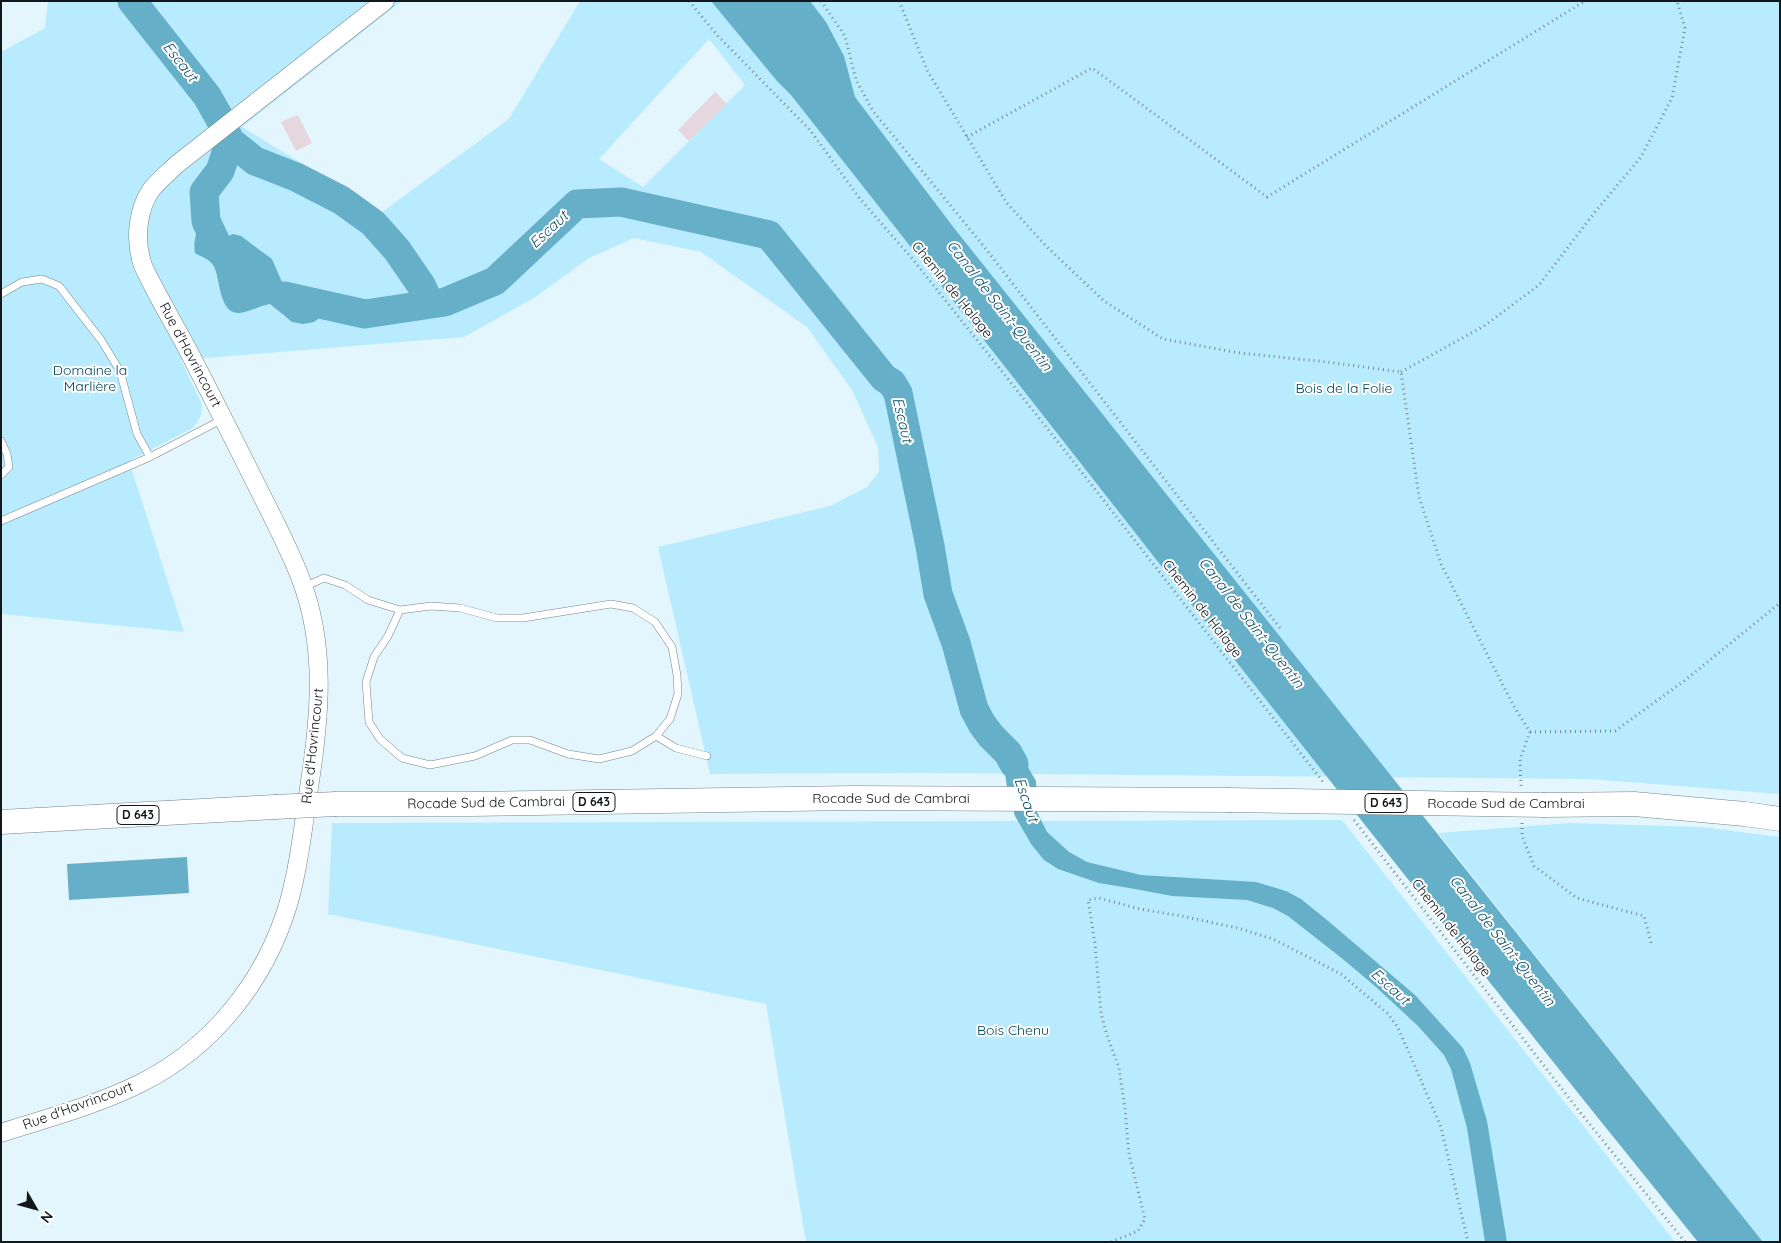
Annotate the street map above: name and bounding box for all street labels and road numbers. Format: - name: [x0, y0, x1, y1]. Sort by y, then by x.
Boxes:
- street label: Chemin de Halage: [908, 238, 996, 342]
- street label: Rue d'Havrincourt: [155, 300, 225, 410]
- street label: Chemin de Halage: [1159, 557, 1245, 661]
- street label: Rue d'Havrincourt: [299, 687, 327, 805]
- street label: Rocade Sud de Cambrai: [812, 791, 970, 807]
- road number: D 643: [573, 792, 615, 812]
- street label: Rocade Sud de Cambrai: [407, 793, 565, 813]
- road number: D 643: [1365, 794, 1407, 812]
- street label: Rocade Sud de Cambrai: [1427, 796, 1585, 812]
- road number: D 643: [117, 806, 159, 824]
- street label: Chemin de Halage: [1408, 876, 1494, 980]
- street label: Rue d'Havrincourt: [21, 1078, 135, 1134]

